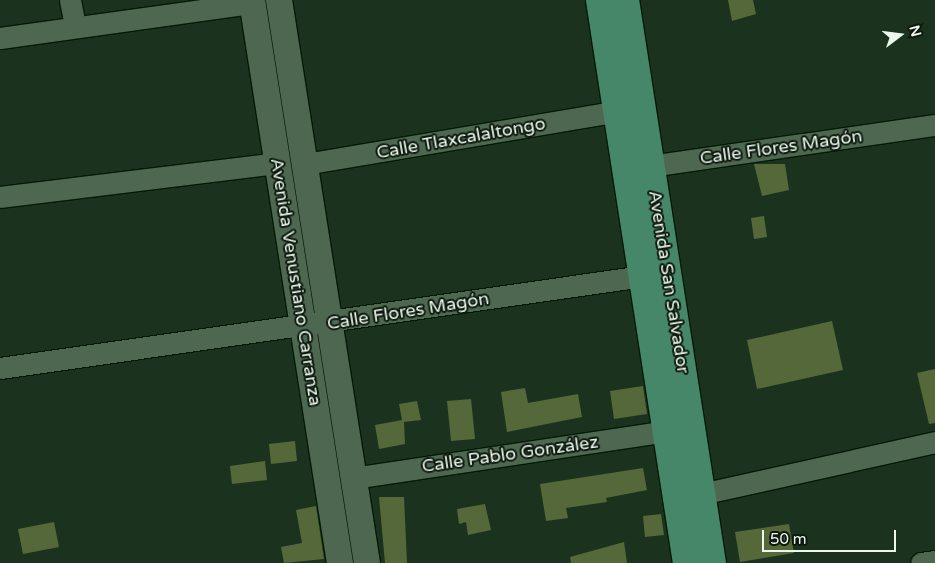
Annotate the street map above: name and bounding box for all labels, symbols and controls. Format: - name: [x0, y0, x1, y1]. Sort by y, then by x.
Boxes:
- north arrow: [875, 10, 925, 60]
- text: N: [905, 23, 925, 39]
- street label: Calle Tlaxcalaltongo: [375, 113, 547, 163]
- street label: Calle Flores Magón: [698, 125, 864, 169]
- street label: Avenida Venustiano Carranza: [266, 156, 326, 408]
- street label: Avenida San Salvador: [644, 189, 694, 375]
- street label: Calle Flores Magón: [326, 288, 490, 334]
- street label: Calle Pablo González: [420, 431, 600, 477]
- scale bar: [765, 520, 899, 552]
- text: 50 m: [770, 530, 807, 548]

